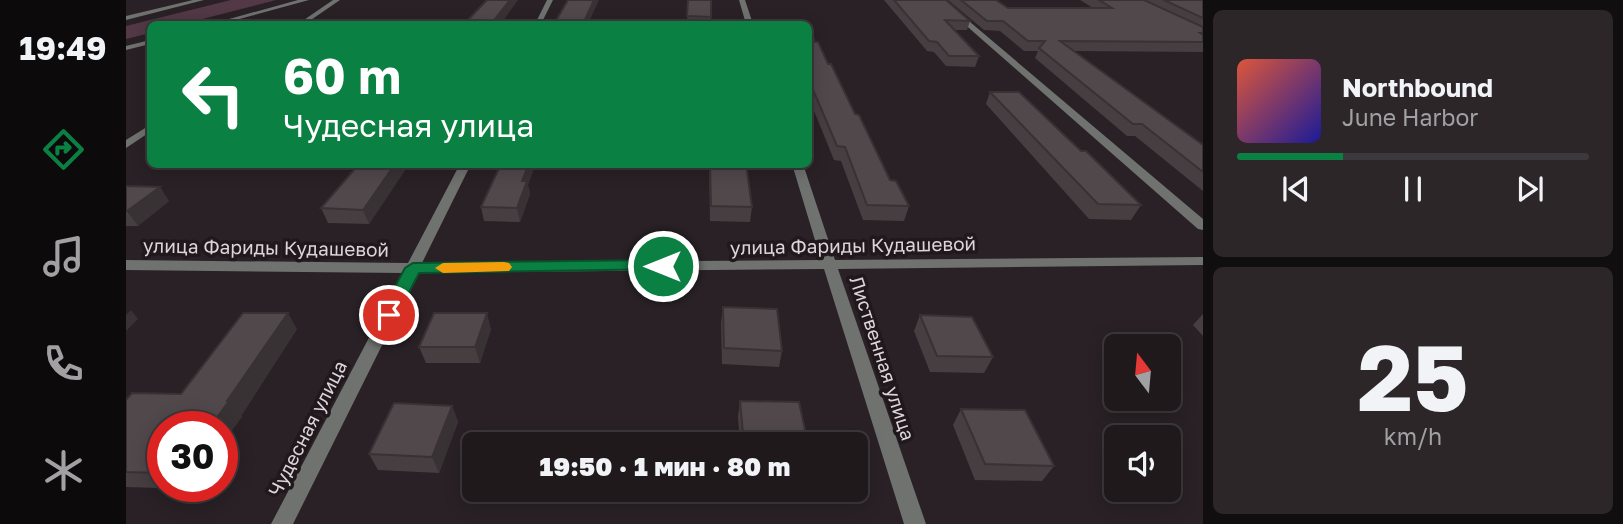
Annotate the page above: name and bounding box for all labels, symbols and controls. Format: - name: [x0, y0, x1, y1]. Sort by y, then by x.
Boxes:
- text: 19:49: [19, 29, 107, 67]
- text: 60 m: [283, 46, 401, 105]
- icon: left: [168, 49, 259, 140]
- text: Northbound: [1342, 72, 1493, 103]
- text: June Harbor: [1342, 103, 1478, 131]
- text: Чудесная улица: [283, 106, 534, 144]
- icon: directions: [39, 125, 88, 174]
- icon: previous: [1277, 170, 1315, 208]
- icon: pause: [1394, 170, 1432, 208]
- icon: next: [1511, 170, 1549, 208]
- position arrow: [626, 229, 700, 303]
- street label: улица Фариды Кудашевой: [730, 231, 976, 259]
- icon: music: [39, 232, 88, 281]
- street label: улица Фариды Кудашевой: [143, 233, 389, 261]
- street label: Лиственная улица: [846, 273, 920, 443]
- pin: [359, 285, 419, 345]
- icon: arrive: [370, 296, 408, 334]
- text: 25: [1357, 322, 1469, 431]
- north arrow: [1104, 334, 1181, 411]
- map controls: [1104, 334, 1181, 502]
- icon: phone: [39, 339, 88, 388]
- street label: Чудесная улица: [263, 356, 351, 500]
- speed limit sign: 30: [147, 411, 238, 502]
- text: km/h: [1384, 422, 1442, 450]
- button: sound: [1104, 425, 1181, 502]
- icon: climate: [39, 446, 88, 495]
- text: 19:50 · 1 мин · 80 m: [540, 451, 790, 482]

